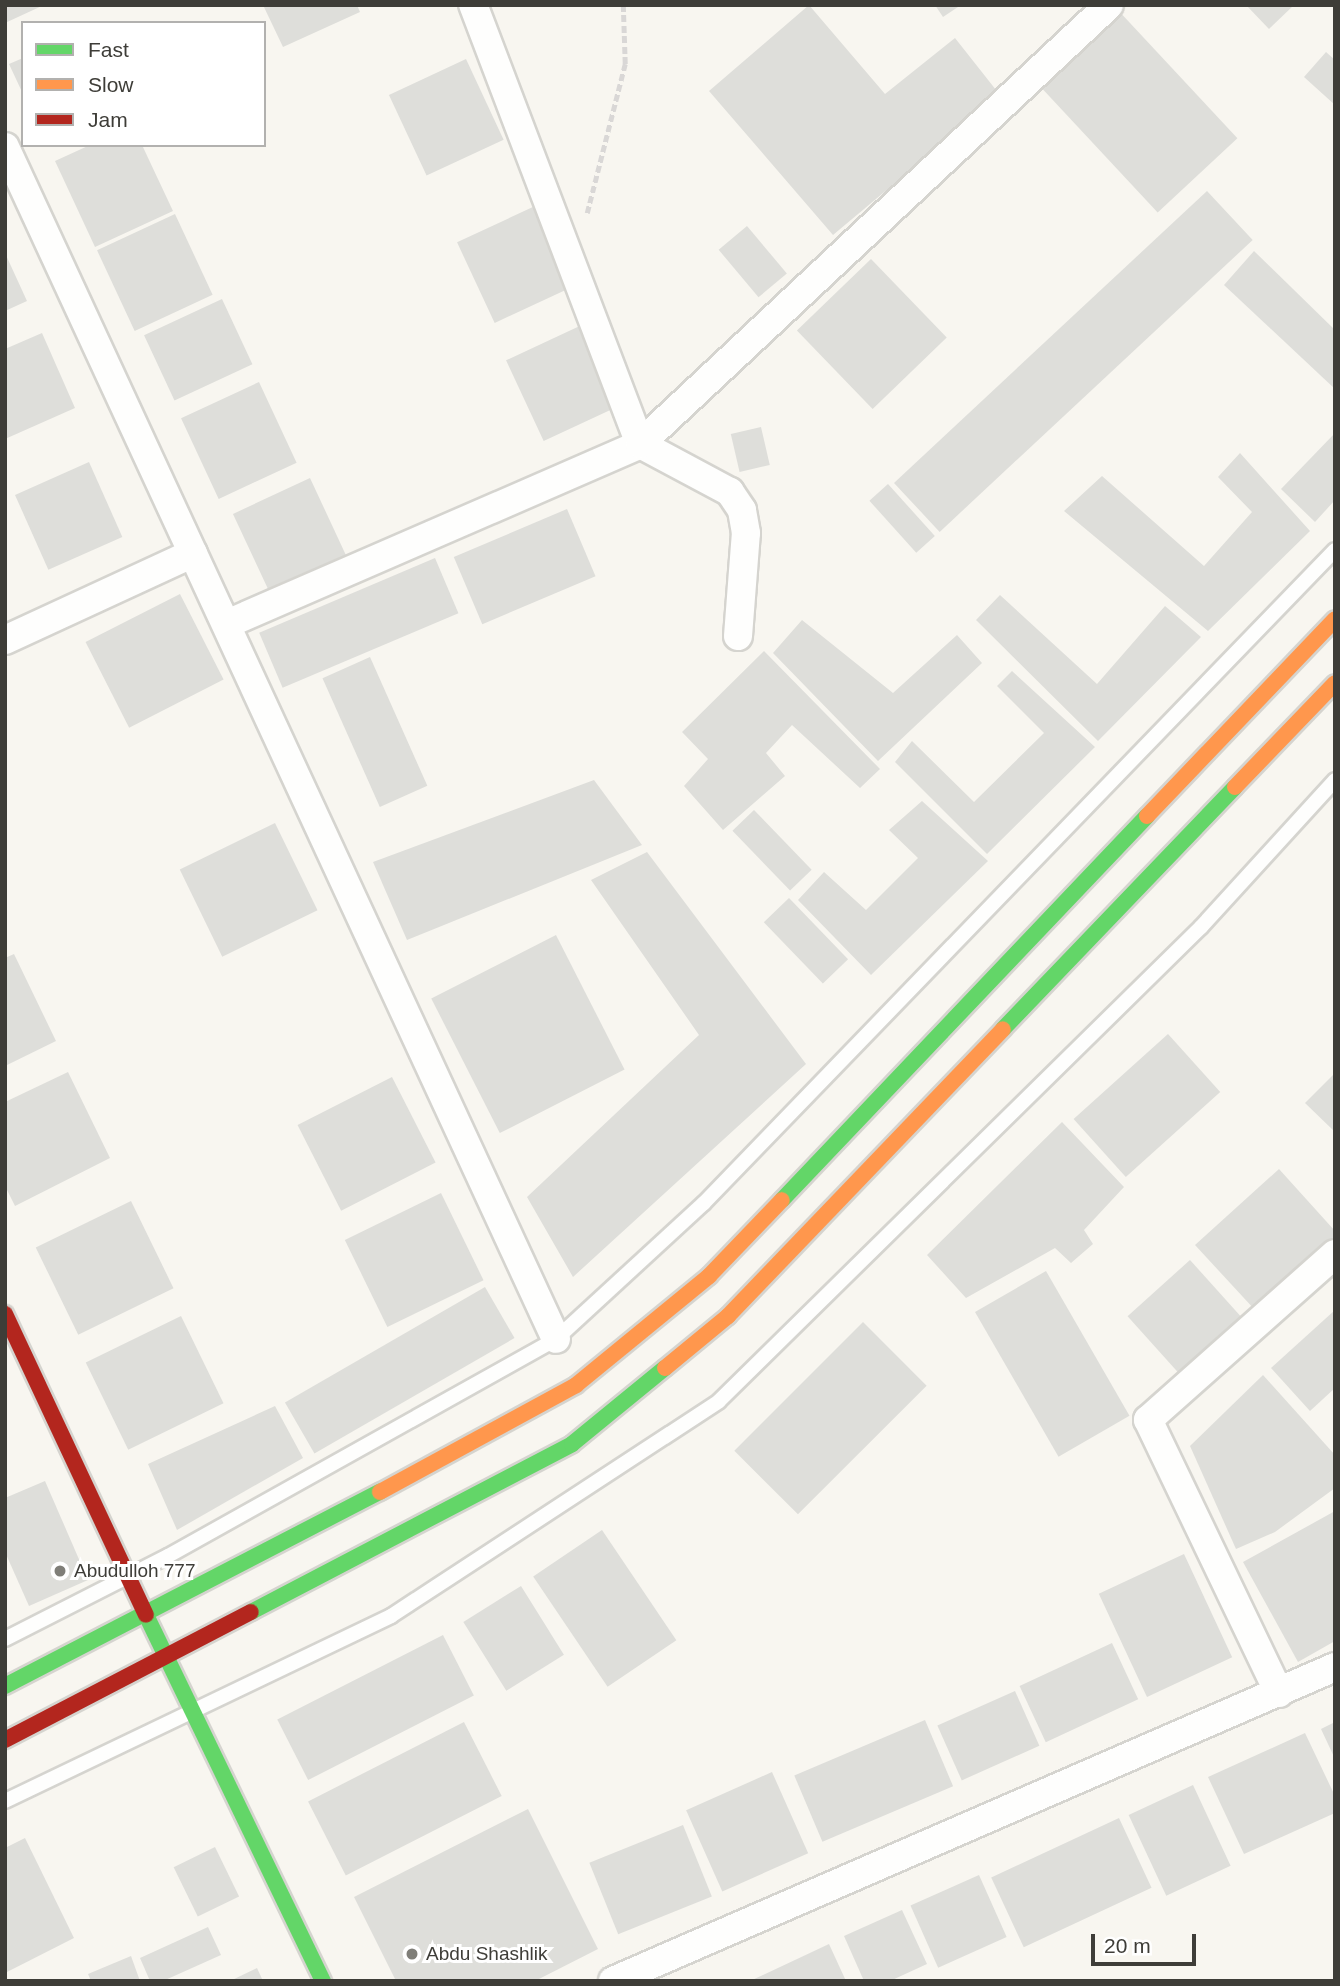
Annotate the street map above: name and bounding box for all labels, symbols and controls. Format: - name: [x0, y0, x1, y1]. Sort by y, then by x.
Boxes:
- legend: [21, 21, 266, 147]
- text: Fast: [88, 38, 129, 61]
- text: Slow: [88, 73, 134, 96]
- text: Jam: [88, 108, 128, 131]
- place label: Abudulloh 777: [74, 1560, 195, 1582]
- marker: Abudulloh 777: [52, 1563, 68, 1579]
- scale bar: [1095, 1920, 1200, 1964]
- text: 20 m: [1104, 1934, 1151, 1957]
- place label: Abdu Shashlik: [426, 1943, 547, 1965]
- marker: Abdu Shashlik: [404, 1946, 420, 1962]

